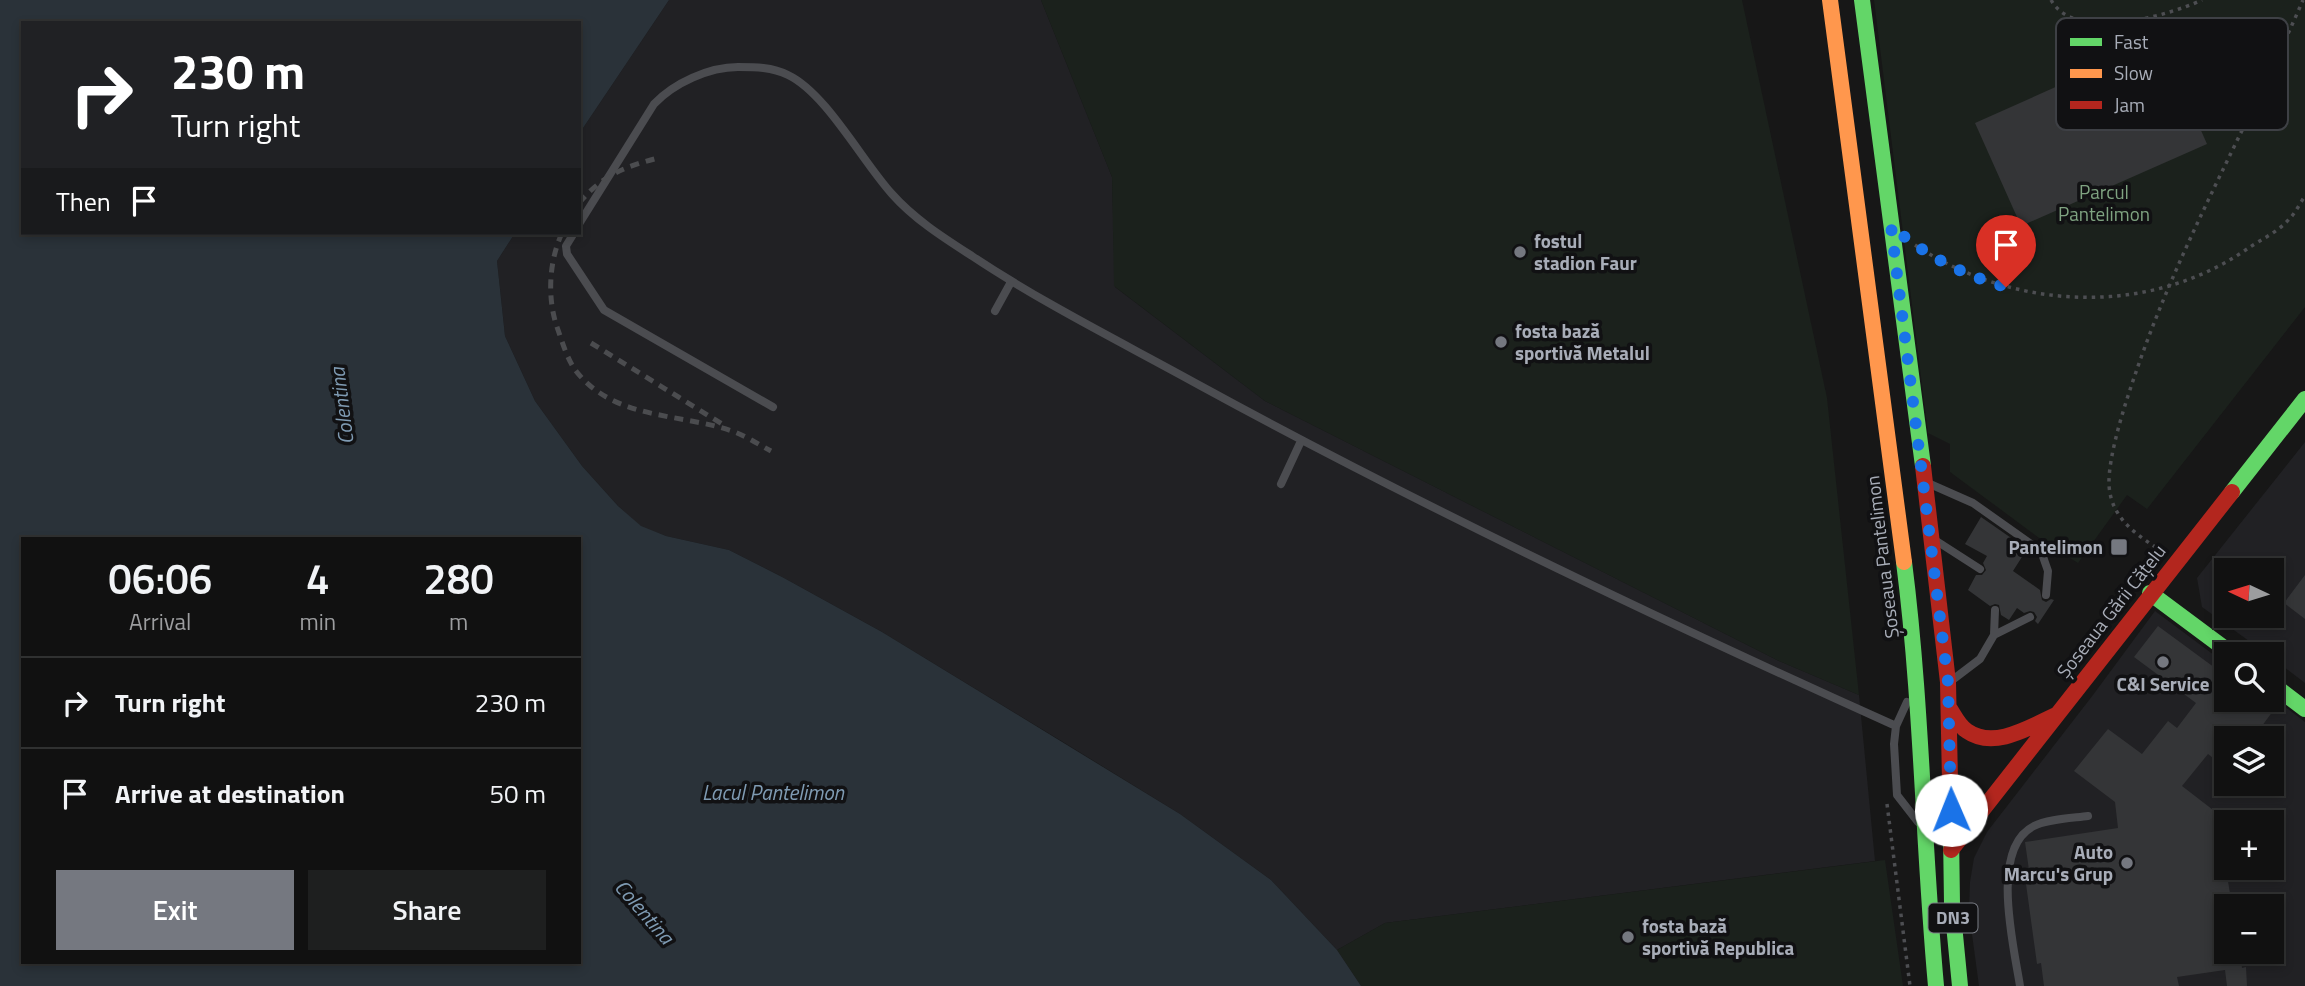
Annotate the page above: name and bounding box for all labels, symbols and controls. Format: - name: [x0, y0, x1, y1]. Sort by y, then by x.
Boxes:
- legend: [2056, 18, 2288, 130]
- text: Fast: [2114, 27, 2149, 56]
- text: 230 m: [171, 33, 305, 108]
- icon: right: [56, 49, 147, 140]
- text: Slow: [2114, 58, 2153, 87]
- text: Jam: [2114, 90, 2145, 119]
- text: Turn right: [171, 101, 300, 149]
- park label: Parcul Pantelimon: [2058, 177, 2150, 228]
- text: Then: [56, 182, 111, 221]
- icon: arrive: [125, 182, 163, 220]
- pin: [1976, 215, 2036, 287]
- place label: fostul stadion Faur: [1534, 226, 1637, 277]
- icon: arrive: [1987, 226, 2025, 264]
- marker: fostul stadion Faur: [1512, 244, 1528, 260]
- place label: fosta bază sportivă Metalul: [1515, 316, 1650, 367]
- marker: fosta bază sportivă Metalul: [1493, 334, 1509, 350]
- water label: Colentina: [320, 364, 362, 446]
- street label: Șoseaua Pantelimon: [1857, 474, 1906, 640]
- place label: Pantelimon: [2008, 532, 2103, 561]
- marker: Pantelimon: [2109, 537, 2129, 557]
- street label: Șoseaua Gării Cățelu: [2049, 538, 2172, 684]
- text: 06:06: [108, 546, 212, 610]
- text: 4: [306, 546, 330, 610]
- text: 280: [423, 546, 494, 610]
- north arrow: [2214, 558, 2284, 628]
- map controls: [2214, 558, 2284, 964]
- text: Arrival: [129, 604, 191, 639]
- text: min: [299, 604, 336, 639]
- text: m: [449, 604, 468, 639]
- button: search: [2214, 642, 2284, 712]
- marker: C&I Service: [2155, 654, 2171, 670]
- place label: C&I Service: [2117, 669, 2210, 698]
- text: Turn right: [115, 683, 226, 722]
- text: 230 m: [475, 683, 546, 722]
- icon: right: [56, 684, 94, 722]
- button: layers: [2214, 726, 2284, 796]
- position arrow: [1914, 773, 1988, 847]
- text: Arrive at destination: [115, 774, 345, 813]
- text: 50 m: [489, 774, 546, 813]
- icon: arrive: [56, 775, 94, 813]
- water label: Lacul Pantelimon: [702, 776, 845, 808]
- button: +: [2214, 810, 2284, 880]
- place label: Auto Marcu's Grup: [2004, 837, 2113, 888]
- marker: Auto Marcu's Grup: [2119, 855, 2135, 871]
- button: Exit: [56, 870, 294, 950]
- button: Share: [308, 870, 546, 950]
- water label: Colentina: [607, 872, 683, 952]
- button: −: [2214, 894, 2284, 964]
- road number: DN3: [1928, 903, 1978, 932]
- place label: fosta bază sportivă Republica: [1642, 911, 1795, 962]
- marker: fosta bază sportivă Republica: [1620, 929, 1636, 945]

